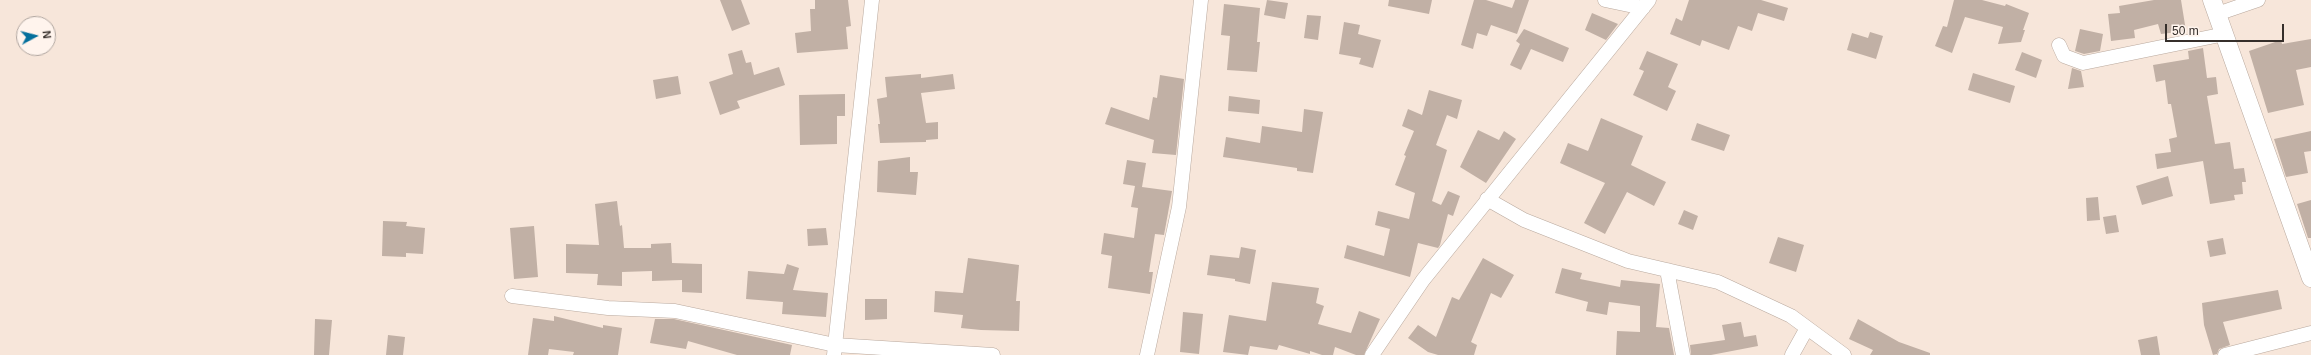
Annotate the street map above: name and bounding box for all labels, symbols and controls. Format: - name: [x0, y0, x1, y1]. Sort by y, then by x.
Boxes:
- north arrow: [16, 16, 56, 56]
- scale bar: [2167, 16, 2286, 42]
- text: 50 m: [2172, 24, 2199, 38]
- text: N: [40, 30, 53, 39]

